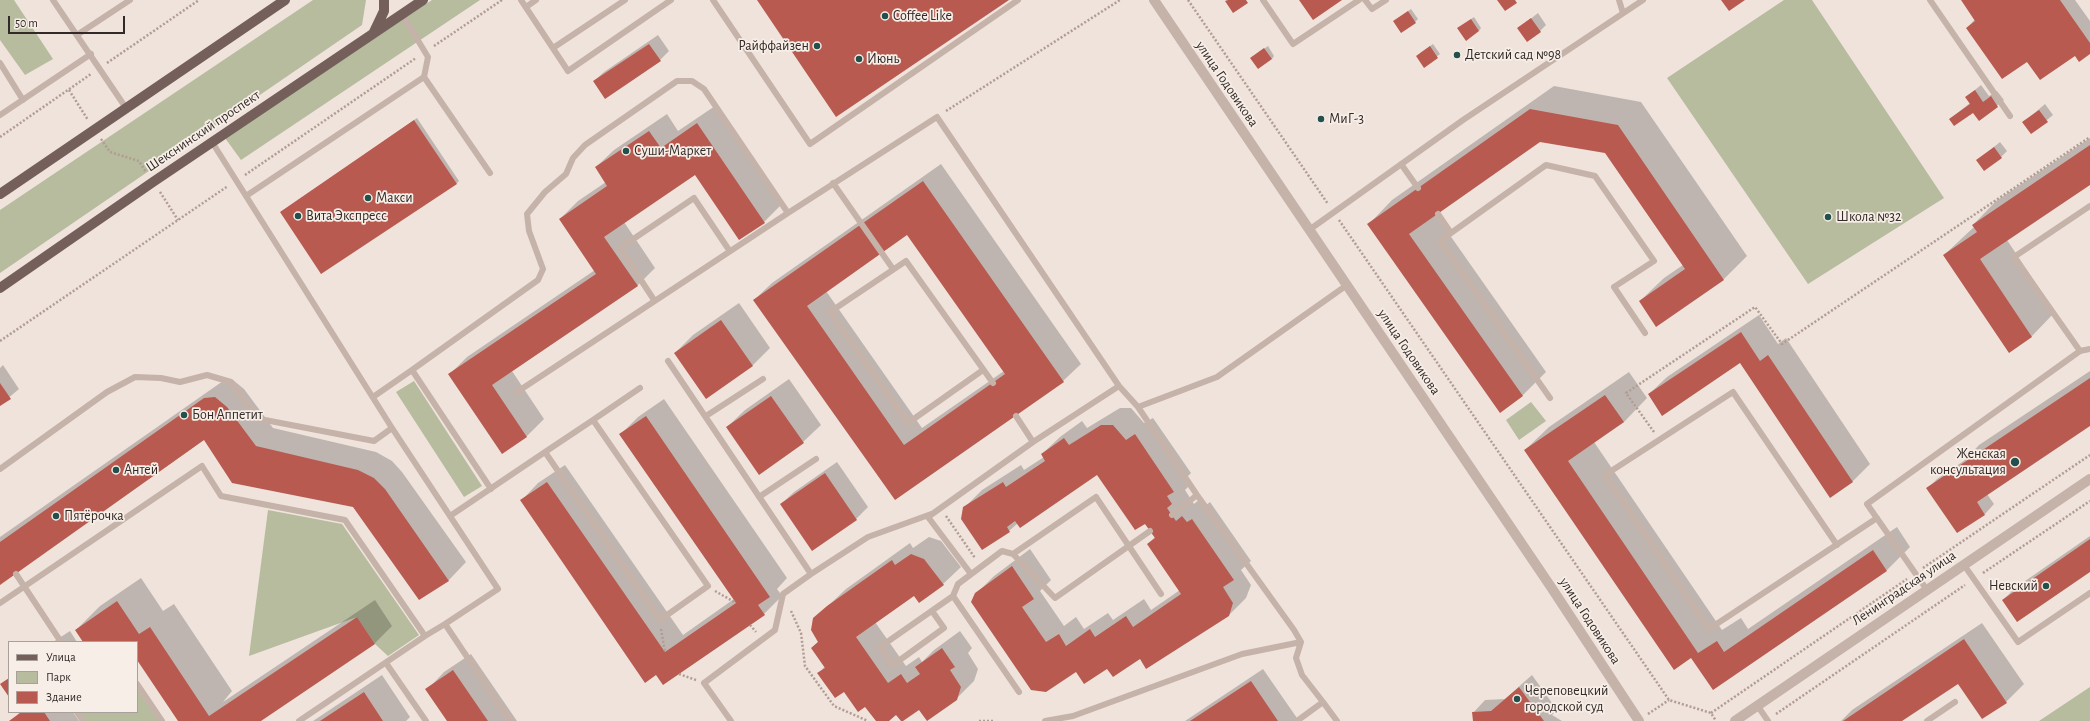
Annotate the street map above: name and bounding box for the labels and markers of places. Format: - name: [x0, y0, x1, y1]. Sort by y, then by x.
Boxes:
- place label: Coffee Like: [893, 8, 952, 24]
- marker: Coffee Like: [880, 11, 890, 21]
- place label: Райффайзен: [738, 38, 809, 54]
- marker: Райффайзен: [812, 41, 822, 51]
- place label: Детский сад №98: [1465, 47, 1561, 63]
- marker: Детский сад №98: [1452, 50, 1462, 60]
- place label: Июнь: [867, 51, 899, 67]
- marker: Июнь: [854, 54, 864, 64]
- place label: МиГ-3: [1329, 111, 1364, 127]
- marker: МиГ-3: [1316, 114, 1326, 124]
- place label: Суши-Маркет: [634, 143, 711, 159]
- marker: Суши-Маркет: [621, 146, 631, 156]
- place label: Макси: [376, 190, 413, 206]
- marker: Макси: [363, 193, 373, 203]
- place label: Вита Экспресс: [306, 208, 387, 224]
- place label: Школа №32: [1836, 209, 1901, 225]
- marker: Вита Экспресс: [293, 211, 303, 221]
- marker: Школа №32: [1823, 212, 1833, 222]
- place label: Бон Аппетит: [192, 407, 263, 423]
- marker: Бон Аппетит: [179, 410, 189, 420]
- place label: Женская консультация: [1930, 446, 2006, 478]
- marker: Женская консультация: [2009, 456, 2021, 468]
- place label: Антей: [124, 462, 158, 478]
- marker: Антей: [111, 465, 121, 475]
- place label: Пятёрочка: [64, 508, 124, 524]
- marker: Пятёрочка: [51, 511, 61, 521]
- place label: Невский: [1989, 578, 2038, 594]
- marker: Невский: [2041, 581, 2051, 591]
- place label: Череповецкий городской суд: [1525, 683, 1608, 716]
- marker: Череповецкий городской суд: [1512, 694, 1522, 704]

